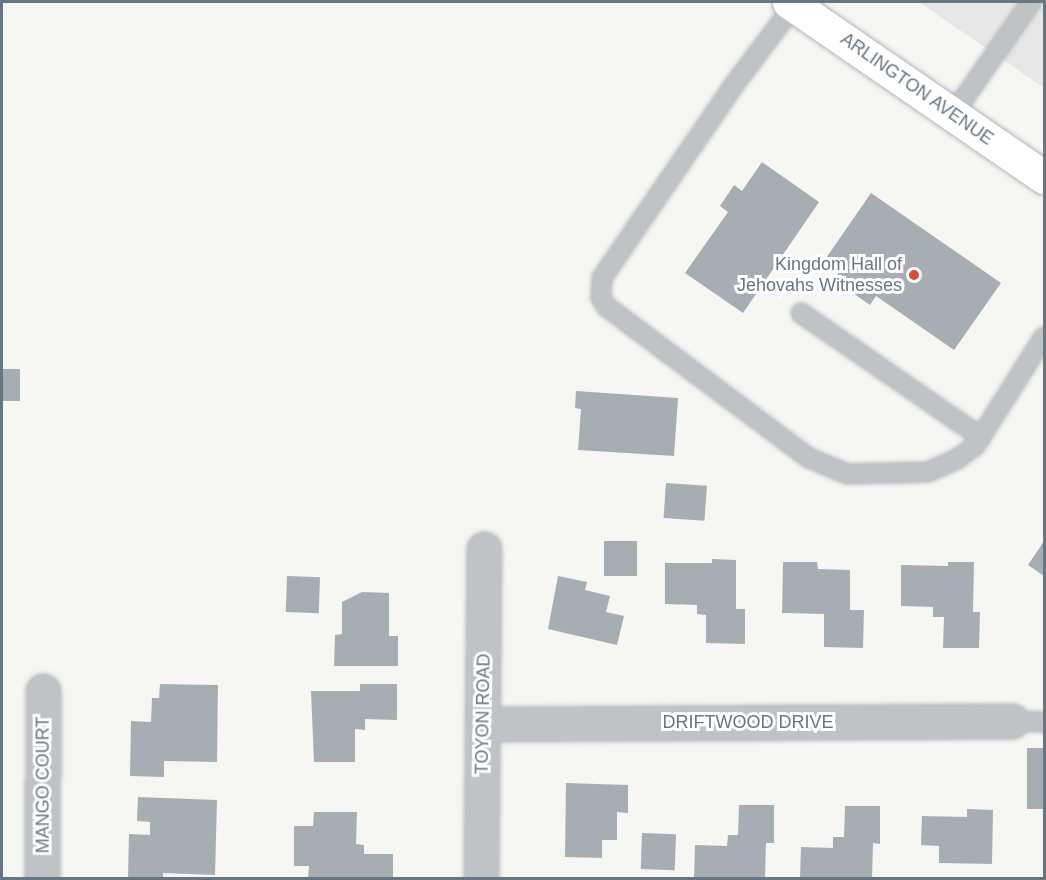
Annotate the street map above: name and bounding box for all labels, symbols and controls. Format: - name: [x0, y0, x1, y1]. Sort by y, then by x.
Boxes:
- street label: ARLINGTON AVENUE: [836, 28, 998, 150]
- place label: Kingdom Hall of Jehovahs Witnesses: [737, 254, 902, 296]
- marker: Kingdom Hall of Jehovahs Witnesses: [907, 268, 921, 282]
- street label: TOYON ROAD: [471, 653, 495, 775]
- street label: DRIFTWOOD DRIVE: [663, 711, 833, 733]
- street label: MANGO COURT: [32, 717, 54, 853]

